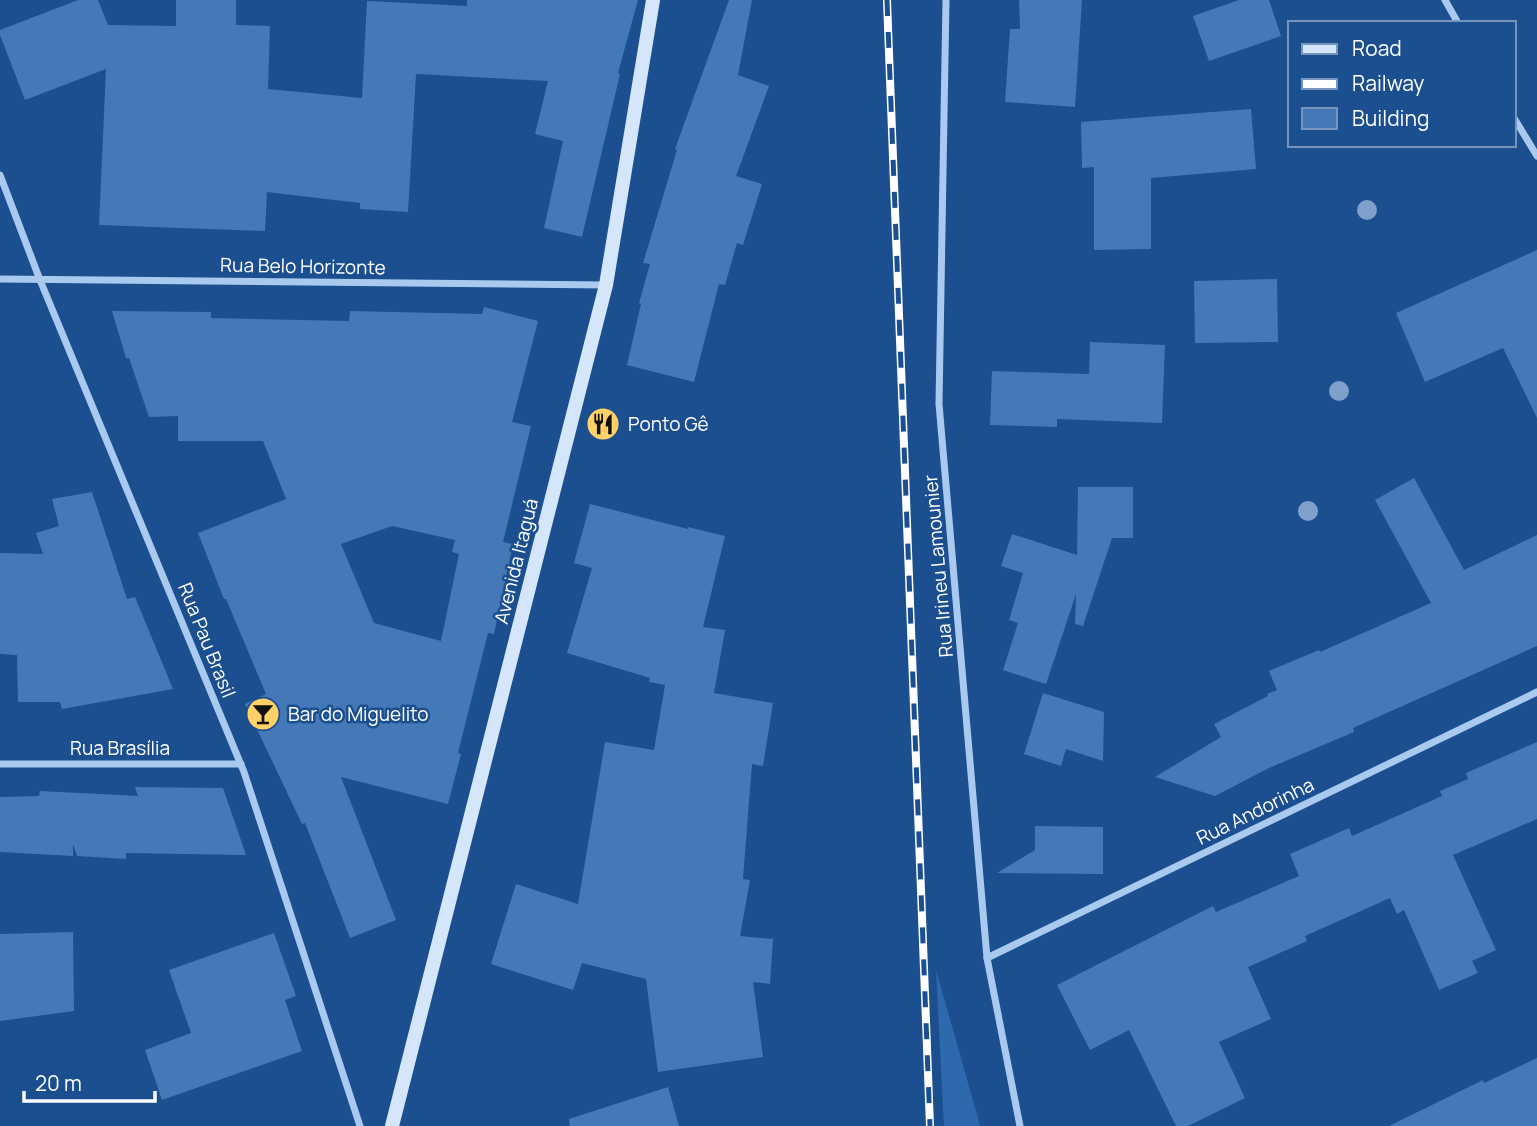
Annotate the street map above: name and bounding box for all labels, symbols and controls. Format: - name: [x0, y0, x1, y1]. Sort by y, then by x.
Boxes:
- legend: [1288, 21, 1516, 147]
- text: Road: [1352, 34, 1402, 62]
- text: Railway: [1352, 69, 1424, 97]
- text: Building: [1352, 104, 1429, 132]
- street label: Rua Belo Horizonte: [220, 252, 386, 280]
- restaurant icon: Ponto Gê: [584, 405, 622, 443]
- place label: Ponto Gê: [628, 411, 709, 437]
- street label: Rua Irineu Lamounier: [917, 473, 959, 658]
- street label: Avenida Itaguá: [488, 496, 544, 626]
- street label: Rua Pau Brasil: [172, 579, 242, 701]
- bar icon: Bar do Miguelito: [244, 695, 282, 733]
- place label: Bar do Miguelito: [288, 701, 429, 727]
- street label: Rua Brasília: [70, 735, 170, 761]
- street label: Rua Andorinha: [1192, 771, 1318, 851]
- scale bar: [24, 1060, 156, 1104]
- text: 20 m: [35, 1069, 82, 1097]

